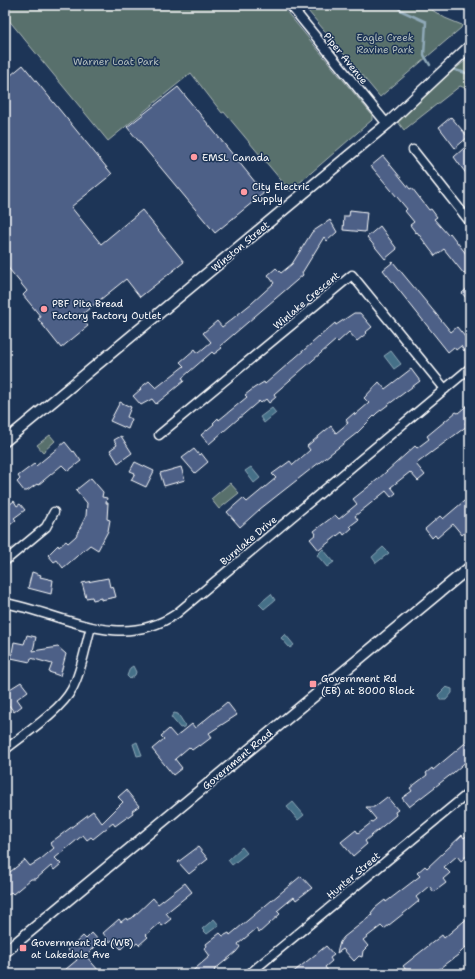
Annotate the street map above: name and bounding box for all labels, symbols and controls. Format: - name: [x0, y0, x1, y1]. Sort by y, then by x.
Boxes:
- street label: Piper Avenue: [321, 30, 371, 87]
- park label: Eagle Creek Ravine Park: [356, 31, 414, 56]
- park label: Warner Loat Park: [73, 55, 159, 68]
- place label: EMSL Canada: [202, 151, 270, 164]
- marker: EMSL Canada: [189, 152, 199, 162]
- place label: City Electric Supply: [252, 180, 310, 205]
- marker: City Electric Supply: [239, 187, 249, 197]
- street label: Winston Street: [209, 218, 272, 275]
- street label: Winlake Crescent: [270, 269, 342, 332]
- place label: PBF Pita Bread Factory Factory Outlet: [52, 297, 161, 322]
- marker: PBF Pita Bread Factory Factory Outlet: [39, 304, 49, 314]
- street label: Burnlake Drive: [217, 513, 280, 568]
- place label: Government Rd (EB) at 8000 Block: [321, 672, 415, 697]
- marker: Government Rd (EB) at 8000 Block: [308, 679, 318, 689]
- street label: Government Road: [200, 726, 276, 793]
- street label: Hunter Street: [324, 849, 383, 902]
- place label: Government Rd (WB) at Lakedale Ave: [31, 936, 133, 961]
- marker: Government Rd (WB) at Lakedale Ave: [18, 943, 28, 953]

